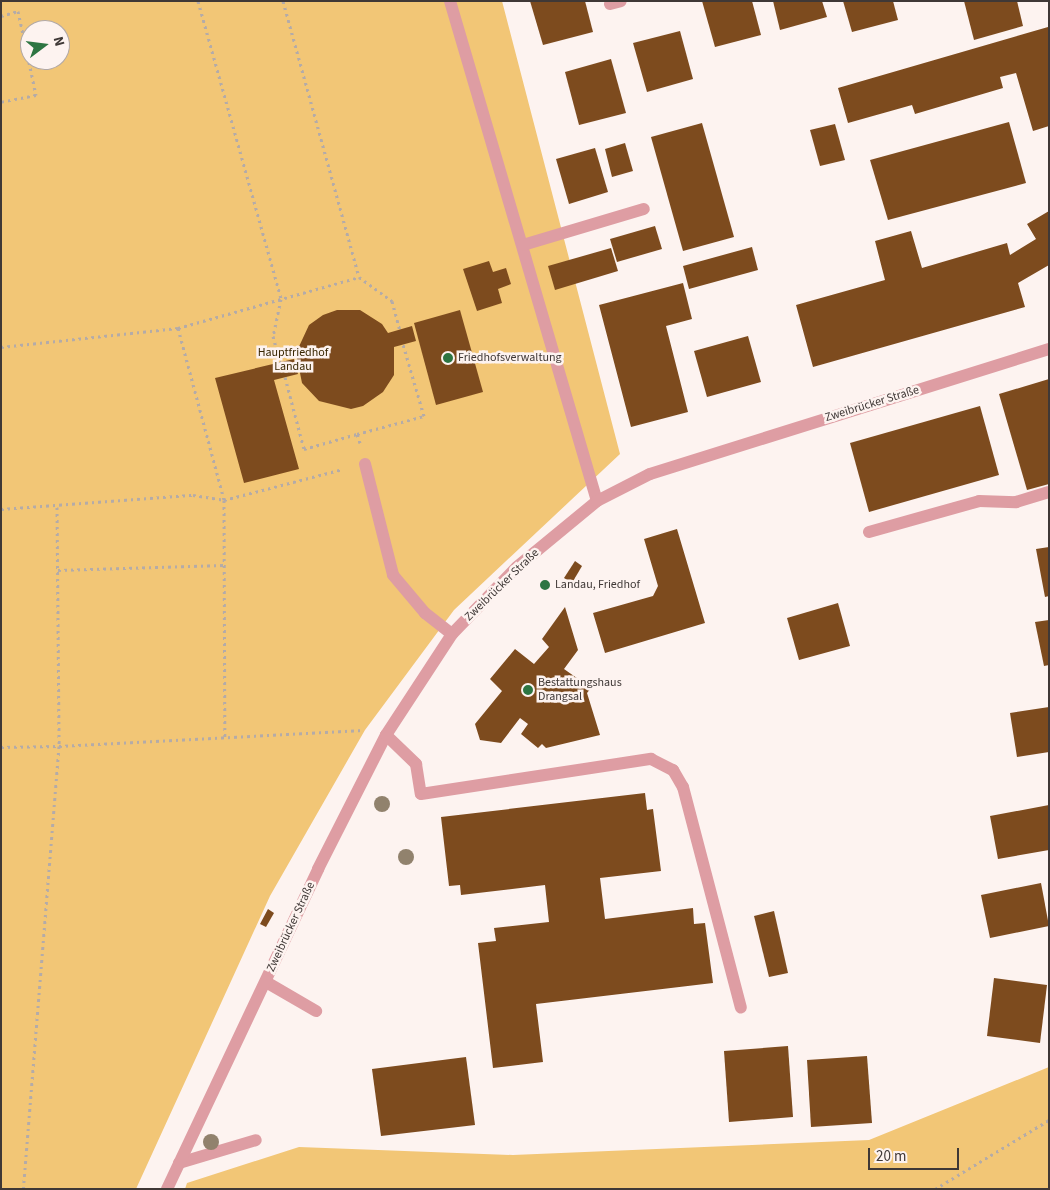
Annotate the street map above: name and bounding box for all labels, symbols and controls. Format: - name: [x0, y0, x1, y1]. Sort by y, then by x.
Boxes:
- north arrow: [20, 20, 70, 70]
- text: N: [48, 34, 69, 48]
- park label: Hauptfriedhof Landau: [258, 346, 328, 374]
- place label: Friedhofsverwaltung: [458, 351, 562, 365]
- marker: Friedhofsverwaltung: [442, 352, 454, 364]
- street label: Zweibrücker Straße: [823, 383, 921, 425]
- street label: Zweibrücker Straße: [462, 546, 542, 624]
- place label: Landau, Friedhof: [555, 578, 640, 592]
- marker: Landau, Friedhof: [539, 579, 551, 591]
- place label: Bestattungshaus Drangsal: [538, 676, 622, 704]
- marker: Bestattungshaus Drangsal: [522, 684, 534, 696]
- street label: Zweibrücker Straße: [264, 880, 318, 974]
- scale bar: [870, 1138, 961, 1170]
- text: 20 m: [876, 1146, 906, 1167]

